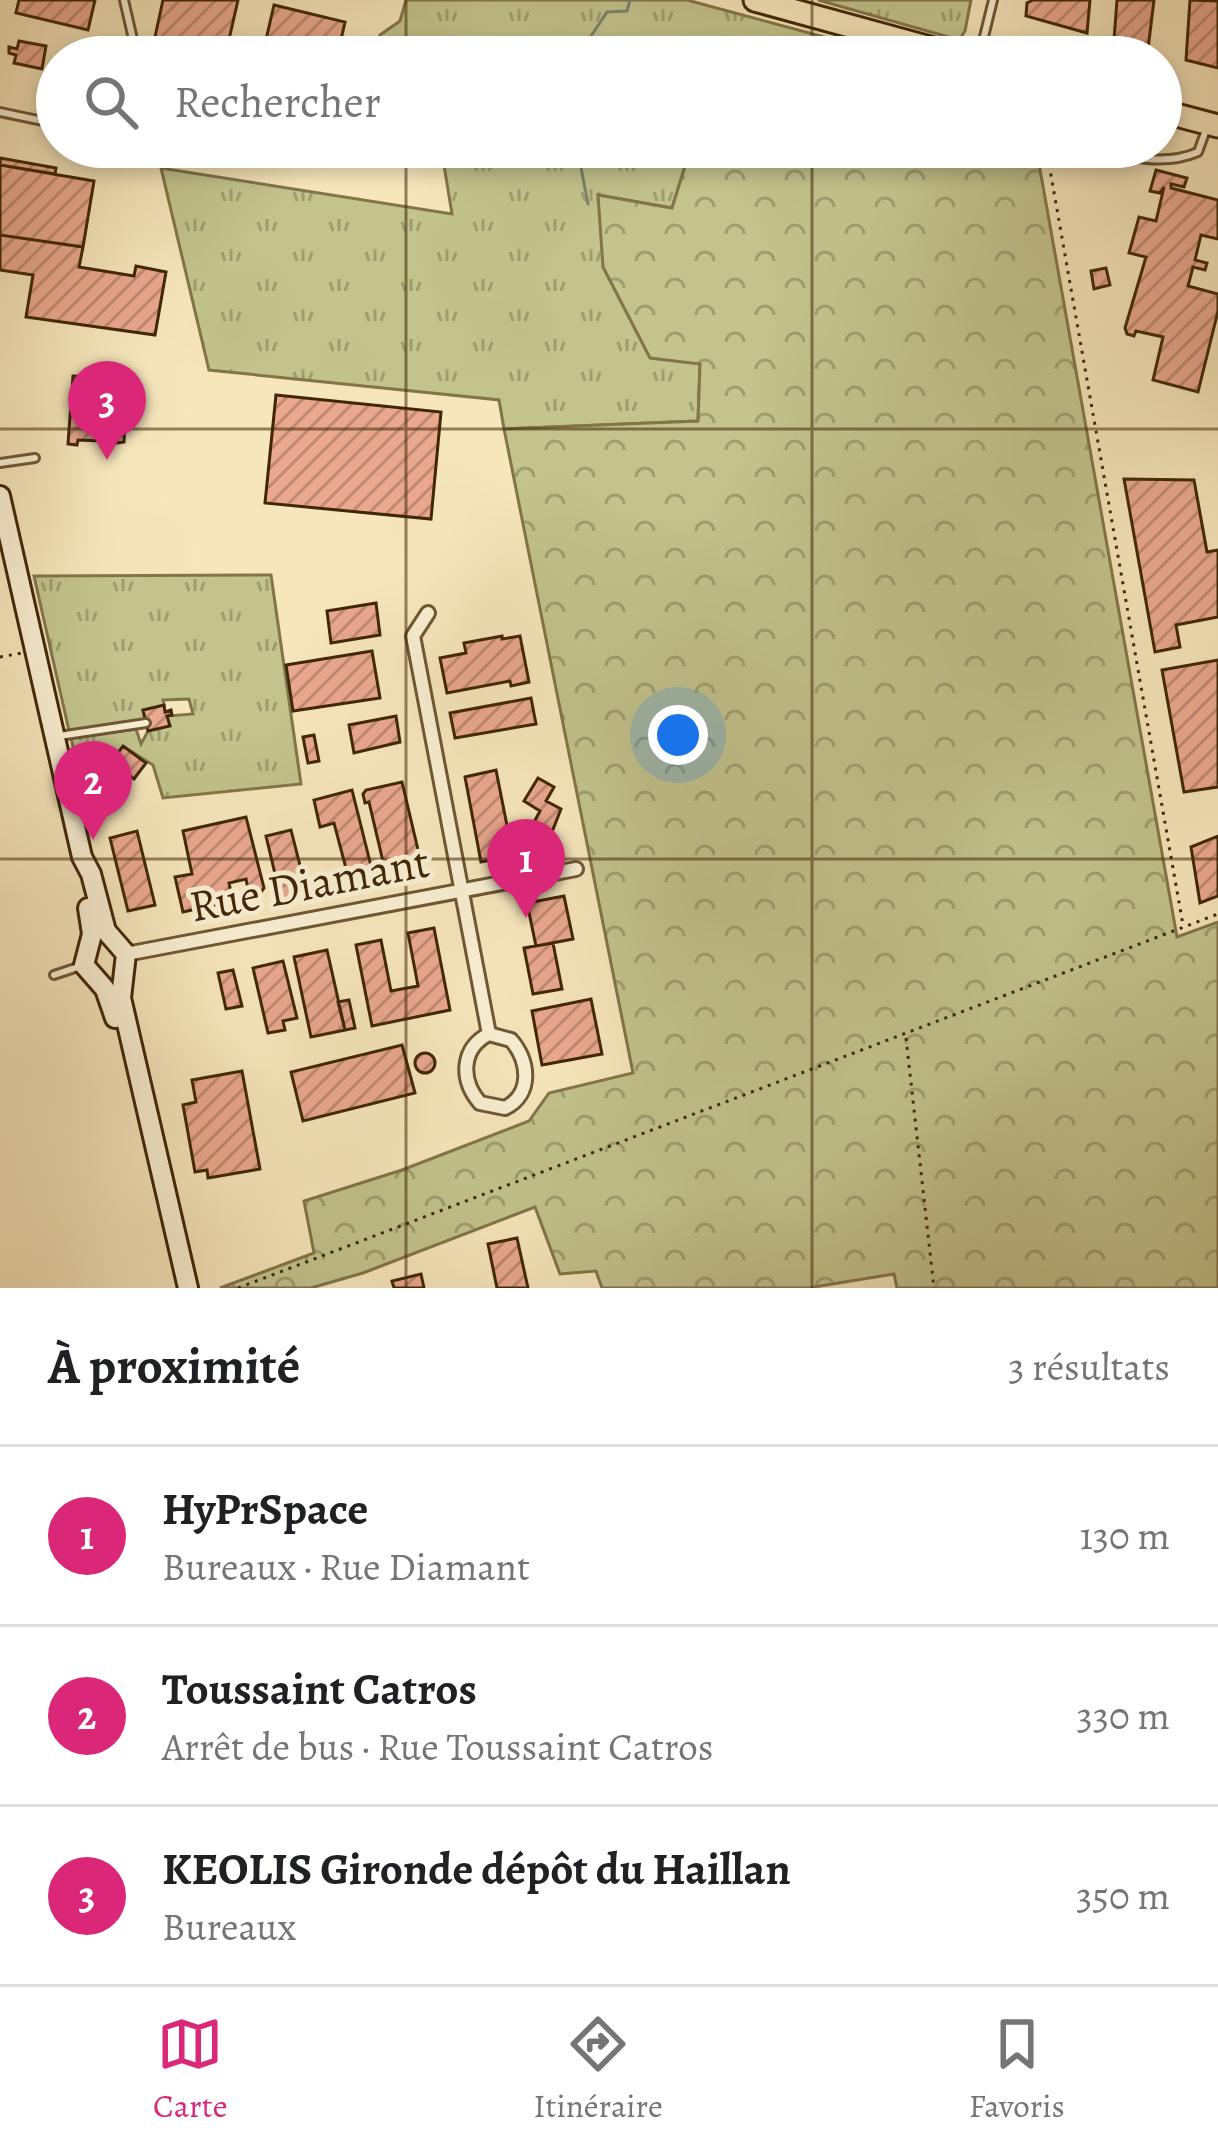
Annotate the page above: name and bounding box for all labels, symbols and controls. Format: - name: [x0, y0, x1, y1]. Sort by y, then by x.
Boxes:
- search box: [36, 36, 1182, 168]
- icon: search: [78, 69, 144, 135]
- text: Rechercher: [174, 71, 381, 133]
- pin: 3: [68, 361, 146, 460]
- your location: [648, 705, 708, 765]
- pin: 2: [54, 741, 132, 840]
- pin: 1: [487, 819, 565, 918]
- street label: Rue Diamant: [184, 830, 434, 938]
- text: À proximité: [48, 1331, 300, 1401]
- text: 3 résultats: [1008, 1340, 1170, 1393]
- text: HyPrSpace: [162, 1478, 368, 1540]
- text: 1: [80, 1509, 94, 1562]
- text: 130 m: [1079, 1509, 1170, 1562]
- text: Bureaux · Rue Diamant: [162, 1540, 530, 1593]
- text: Toussaint Catros: [162, 1658, 477, 1720]
- text: 2: [78, 1689, 96, 1742]
- text: 330 m: [1077, 1689, 1170, 1742]
- text: Arrêt de bus · Rue Toussaint Catros: [162, 1720, 713, 1773]
- text: KEOLIS Gironde dépôt du Haillan: [162, 1838, 791, 1900]
- text: 3: [79, 1869, 95, 1922]
- text: 350 m: [1076, 1869, 1170, 1922]
- text: Bureaux: [162, 1900, 296, 1953]
- tab: Carte: [153, 2011, 227, 2128]
- tab: Itinéraire: [534, 2011, 663, 2128]
- tab: Favoris: [969, 2011, 1065, 2128]

